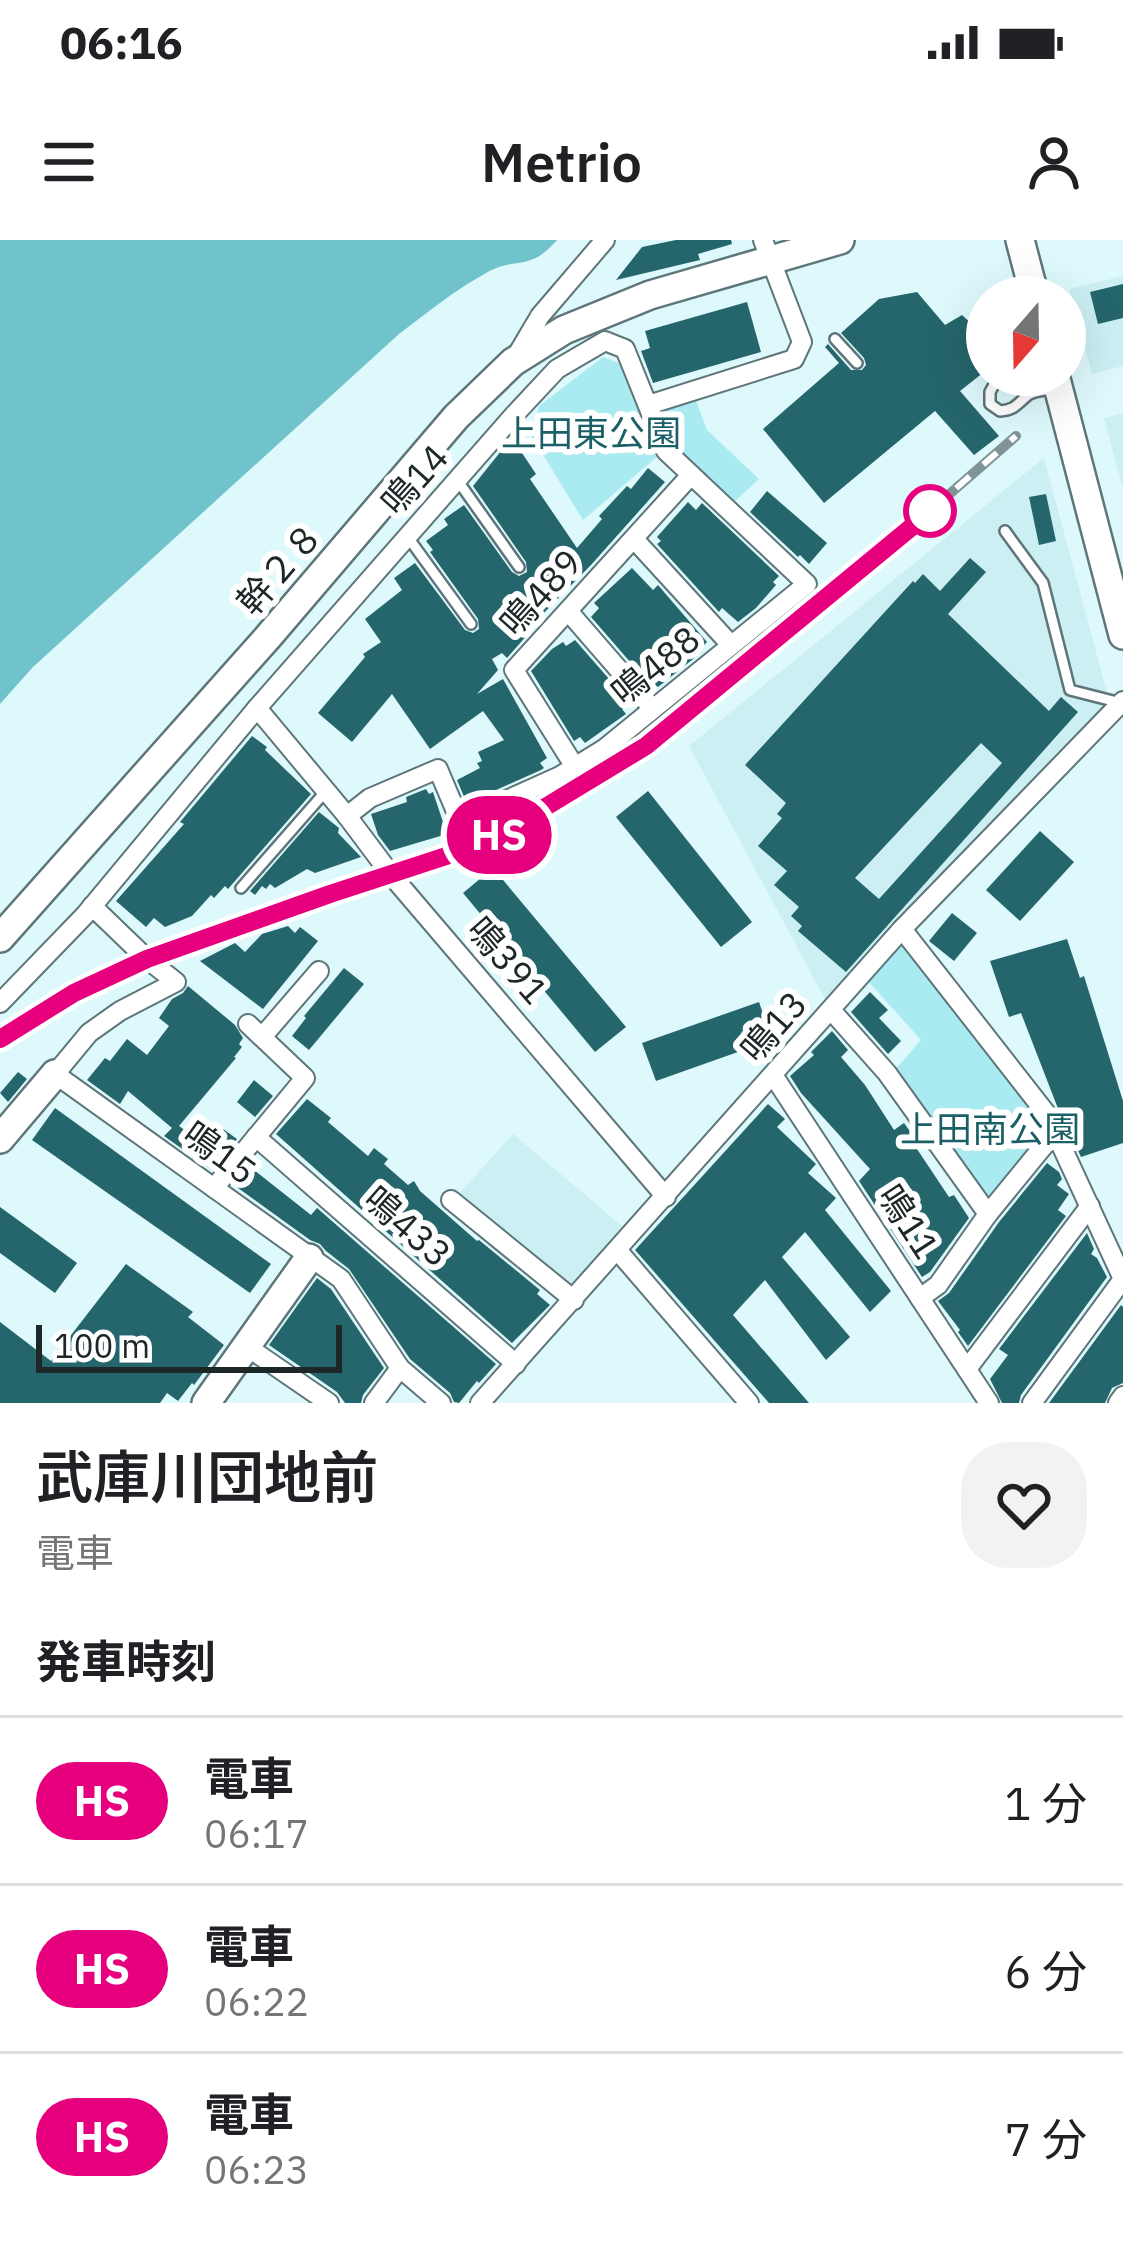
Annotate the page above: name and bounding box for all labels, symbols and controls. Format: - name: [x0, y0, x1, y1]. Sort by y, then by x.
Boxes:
- text: 06:16: [60, 13, 183, 71]
- text: Metrio: [481, 127, 642, 197]
- icon: menu: [36, 129, 102, 195]
- icon: person: [1021, 129, 1087, 195]
- north arrow: [966, 276, 1086, 396]
- map controls: [966, 276, 1086, 396]
- park label: 上田東公園: [501, 409, 681, 456]
- street label: 鳴14: [370, 434, 458, 524]
- unlabelled marker: [905, 486, 955, 536]
- street label: 幹２８: [226, 512, 332, 624]
- street label: 鳴489: [489, 539, 591, 645]
- street label: 鳴488: [601, 615, 709, 715]
- line badge: HS: [445, 796, 553, 874]
- text: HS: [471, 807, 527, 862]
- street label: 鳴391: [457, 907, 559, 1013]
- street label: 鳴13: [729, 981, 817, 1071]
- park label: 上田南公園: [900, 1105, 1080, 1152]
- street label: 鳴15: [174, 1110, 266, 1194]
- street label: 鳴433: [355, 1175, 461, 1277]
- street label: 鳴11: [868, 1175, 950, 1267]
- scale bar: [36, 1319, 342, 1372]
- text: 100 m: [54, 1324, 150, 1367]
- text: 武庫川団地前: [36, 1440, 378, 1514]
- button: heart: [961, 1442, 1087, 1568]
- text: 電車: [36, 1527, 114, 1578]
- text: 発車時刻: [36, 1632, 216, 1690]
- text: 電車: [204, 1749, 294, 1807]
- text: HS: [74, 1773, 130, 1828]
- text: 1 分: [1004, 1774, 1087, 1832]
- text: 06:17: [204, 1808, 309, 1859]
- text: 電車: [204, 1917, 294, 1975]
- text: HS: [74, 1941, 130, 1996]
- text: 6 分: [1004, 1942, 1087, 2000]
- text: 06:22: [204, 1976, 309, 2027]
- text: 電車: [204, 2085, 294, 2143]
- text: HS: [74, 2109, 130, 2164]
- text: 7 分: [1004, 2110, 1087, 2168]
- text: 06:23: [204, 2144, 309, 2195]

